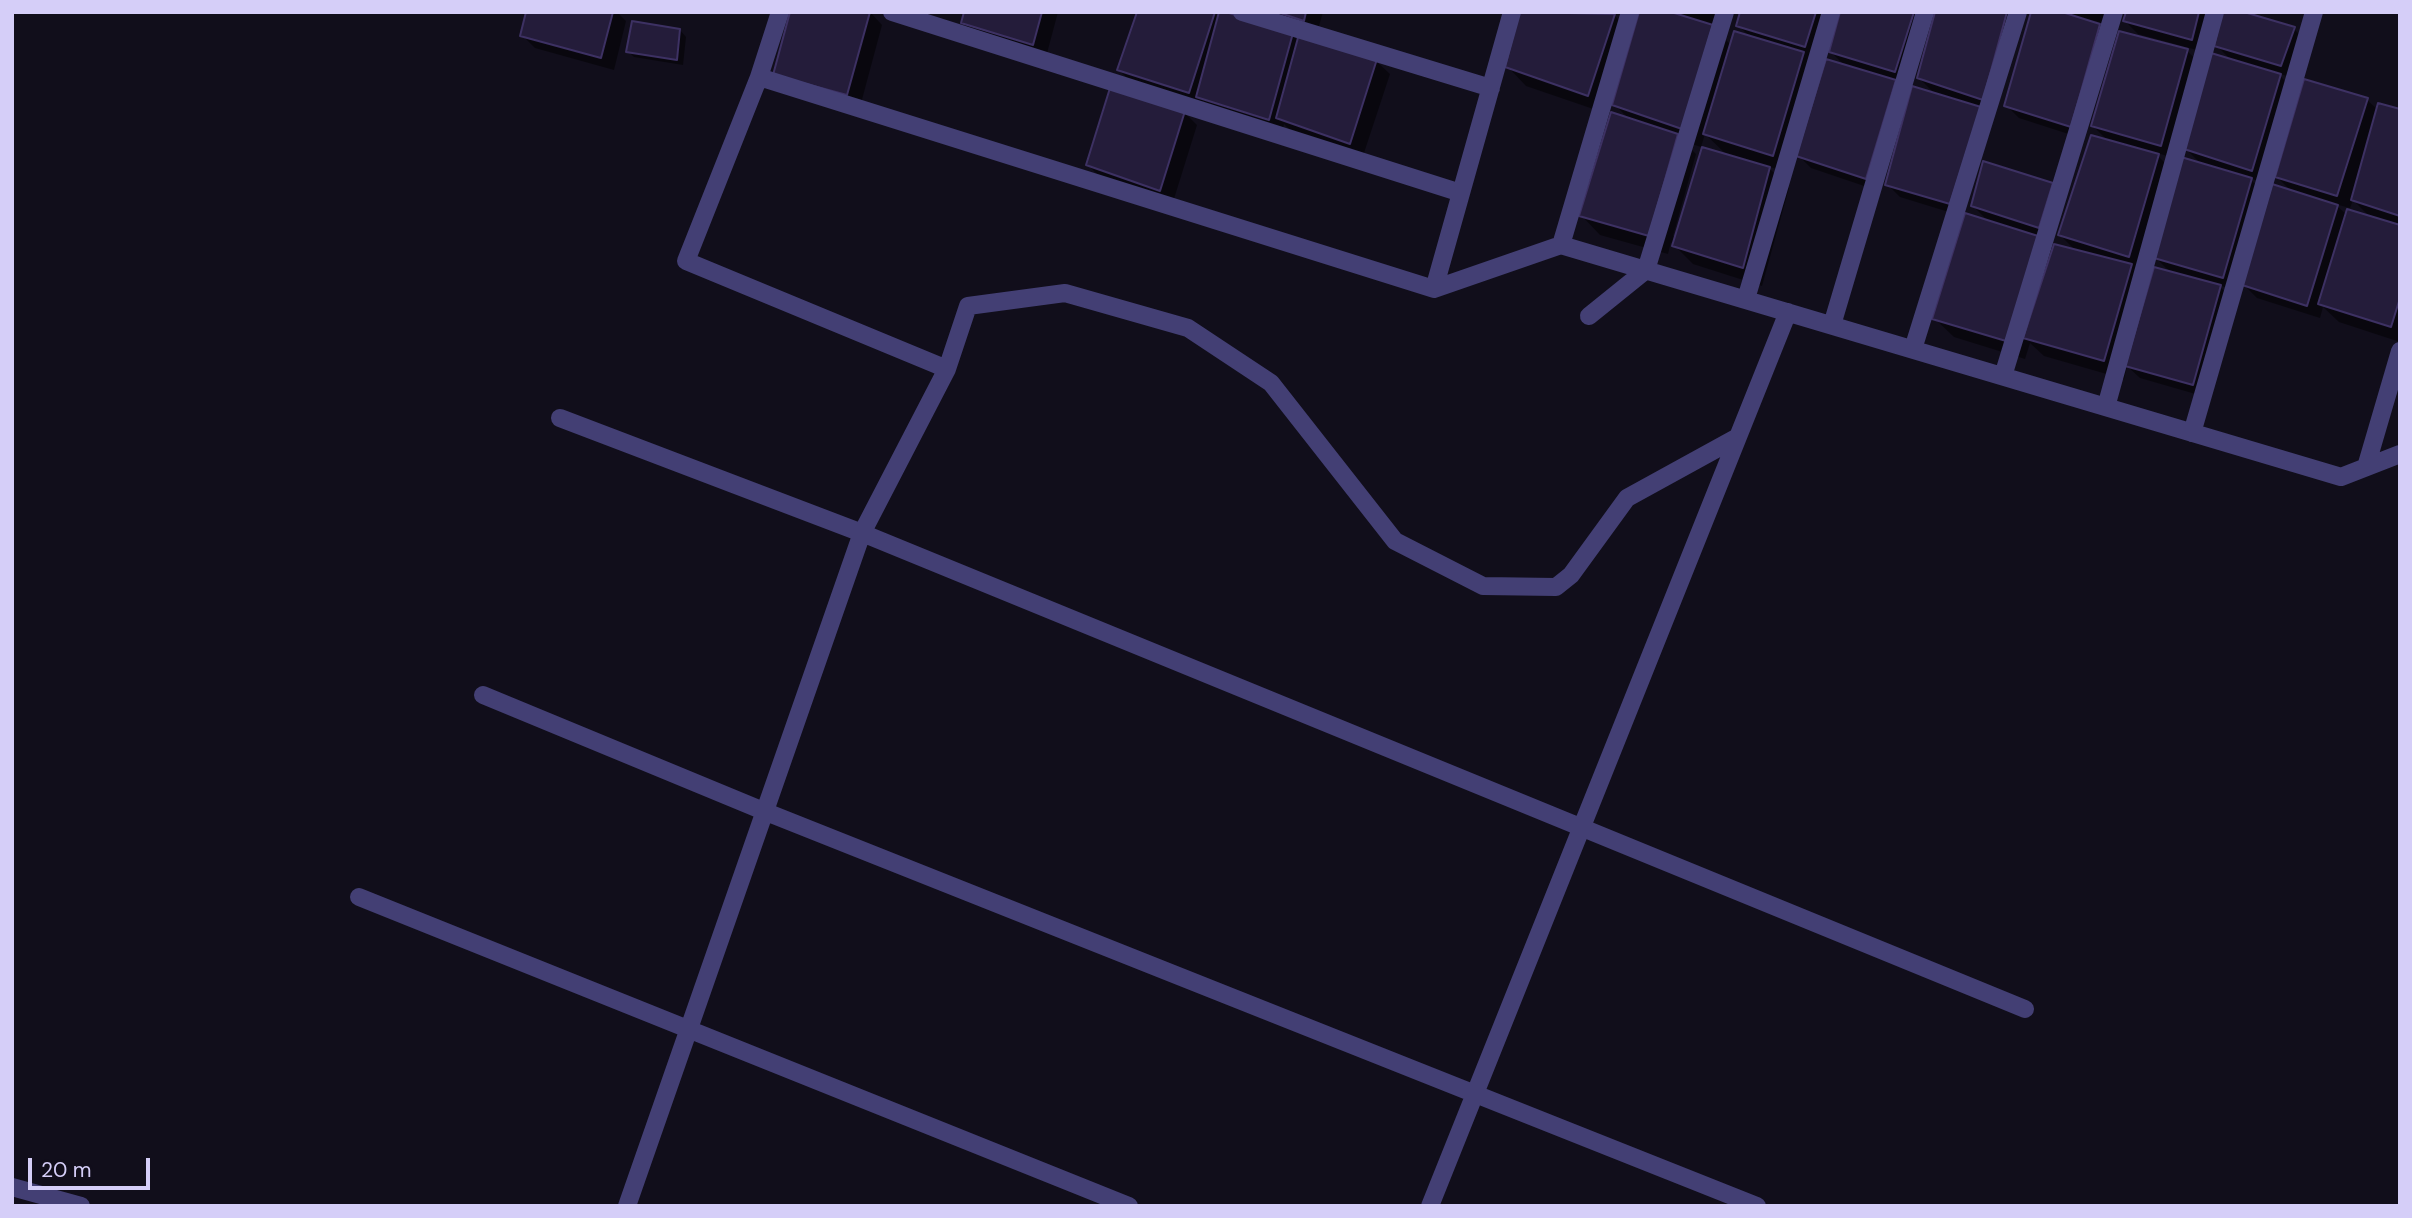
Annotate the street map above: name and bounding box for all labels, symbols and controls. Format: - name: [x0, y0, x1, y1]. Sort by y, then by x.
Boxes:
- scale bar: [32, 1144, 154, 1188]
- text: 20 m: [41, 1156, 92, 1184]

